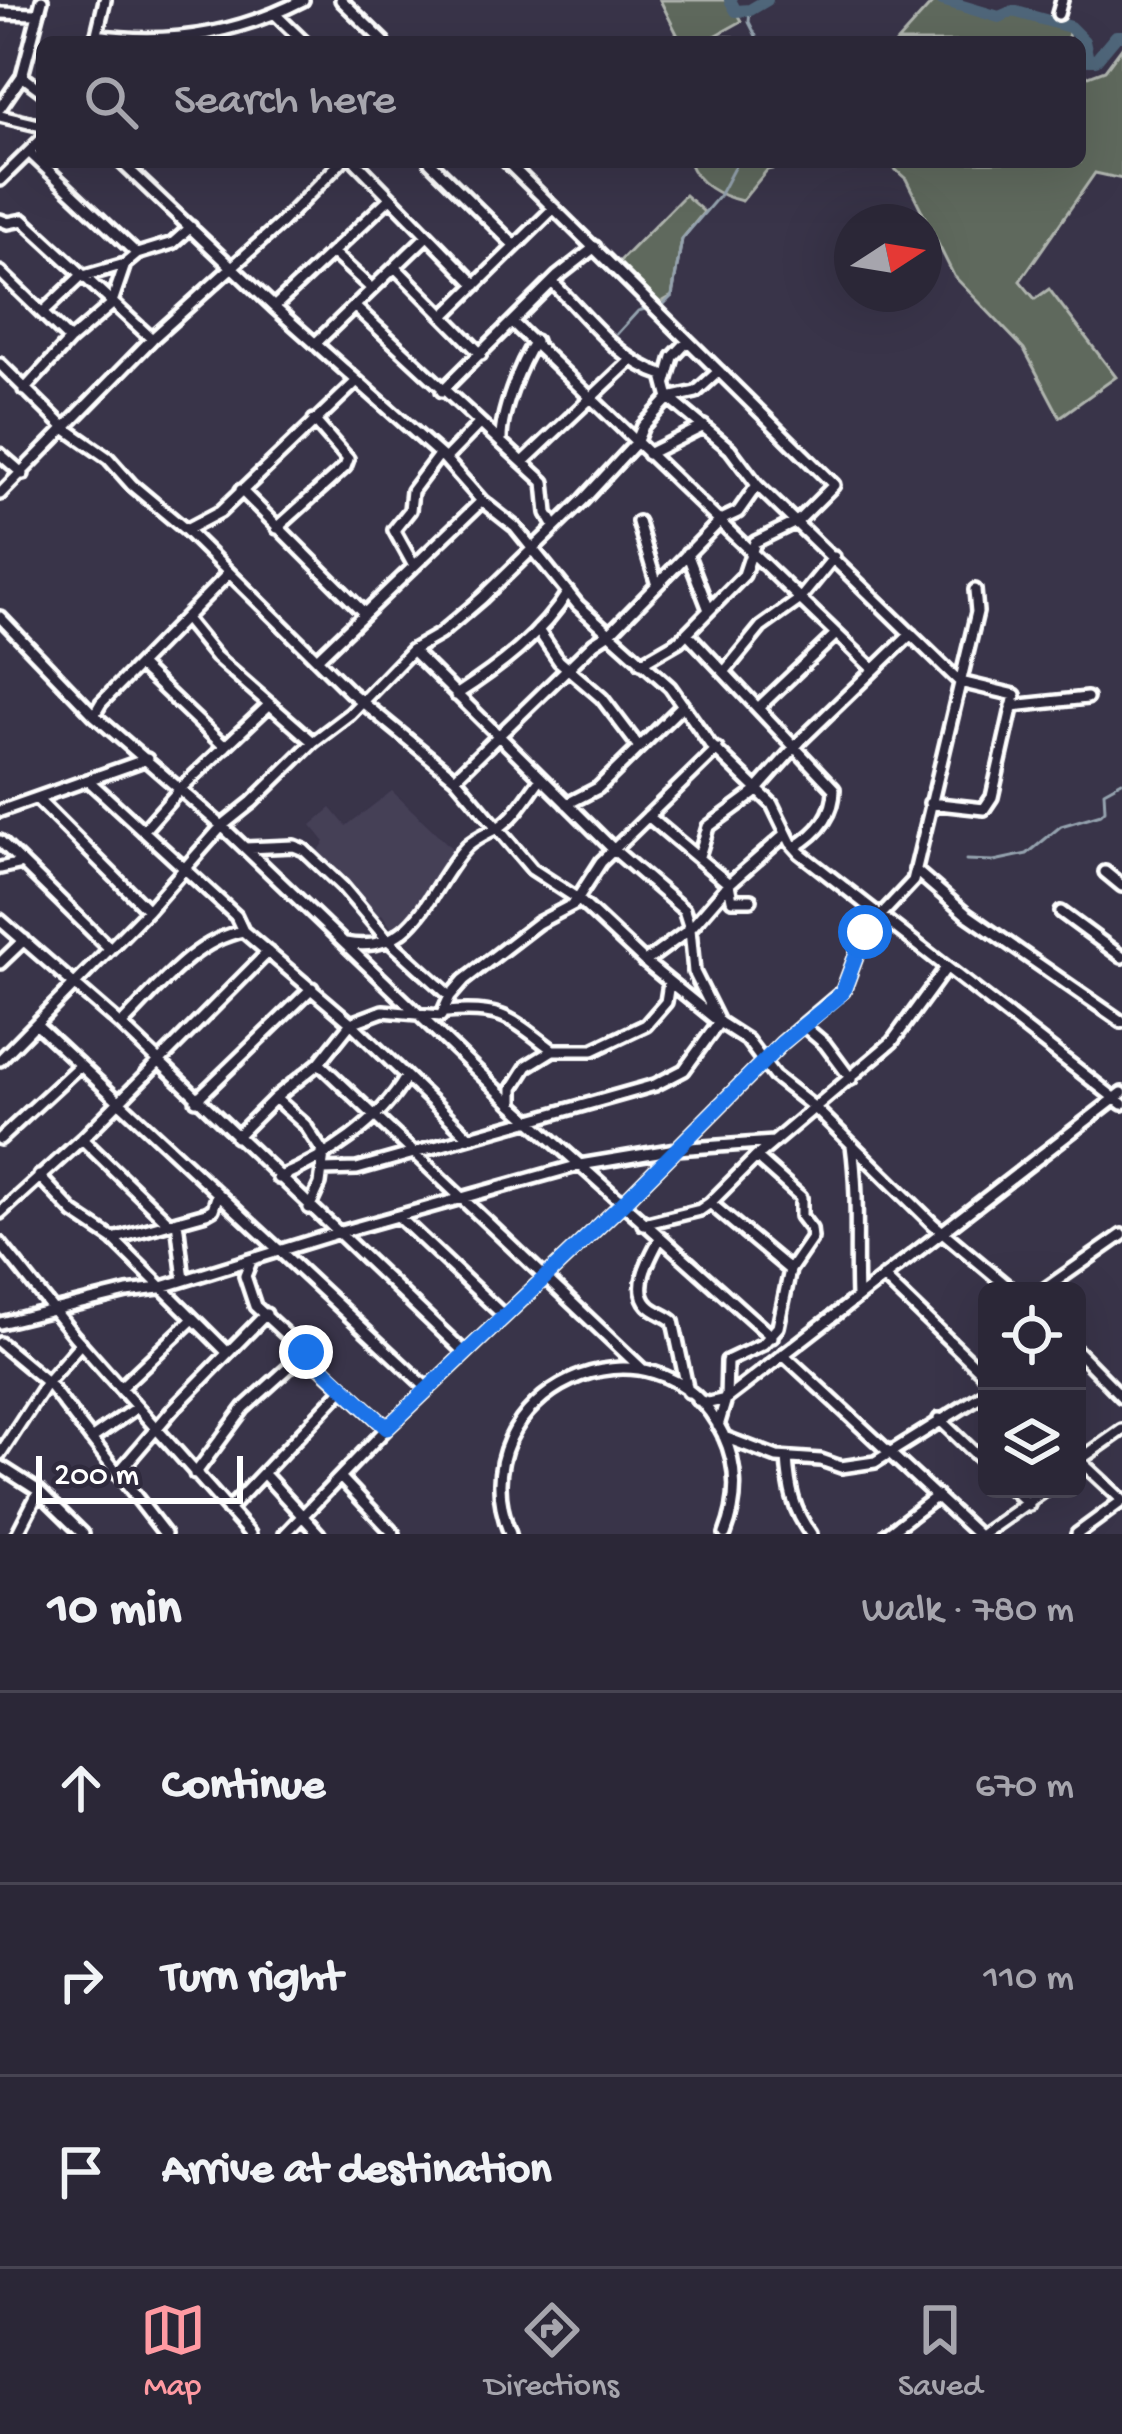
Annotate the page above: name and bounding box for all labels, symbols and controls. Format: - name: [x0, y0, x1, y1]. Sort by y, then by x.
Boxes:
- search box: [36, 36, 1086, 168]
- icon: search: [78, 69, 144, 135]
- text: Search here: [174, 76, 396, 129]
- north arrow: [834, 204, 942, 312]
- route start: [838, 905, 892, 959]
- map controls: [978, 1282, 1086, 1498]
- button: locate: [978, 1282, 1086, 1390]
- route end: [279, 1325, 333, 1379]
- button: layers: [978, 1390, 1086, 1498]
- scale bar: [36, 1450, 243, 1503]
- text: 200 m: [54, 1458, 139, 1496]
- text: 10 min: [48, 1582, 181, 1642]
- text: Walk · 780 m: [862, 1589, 1074, 1635]
- icon: ahead: [48, 1755, 114, 1821]
- text: Continue: [162, 1761, 325, 1814]
- text: 670 m: [975, 1765, 1074, 1811]
- icon: right: [48, 1947, 114, 2013]
- text: Turn right: [162, 1953, 342, 2006]
- text: 110 m: [983, 1957, 1074, 2003]
- icon: arrive: [48, 2139, 114, 2205]
- text: Arrive at destination: [162, 2145, 551, 2198]
- tab: Map: [140, 2297, 206, 2407]
- tab: Directions: [485, 2297, 619, 2407]
- tab: Saved: [898, 2297, 982, 2407]

